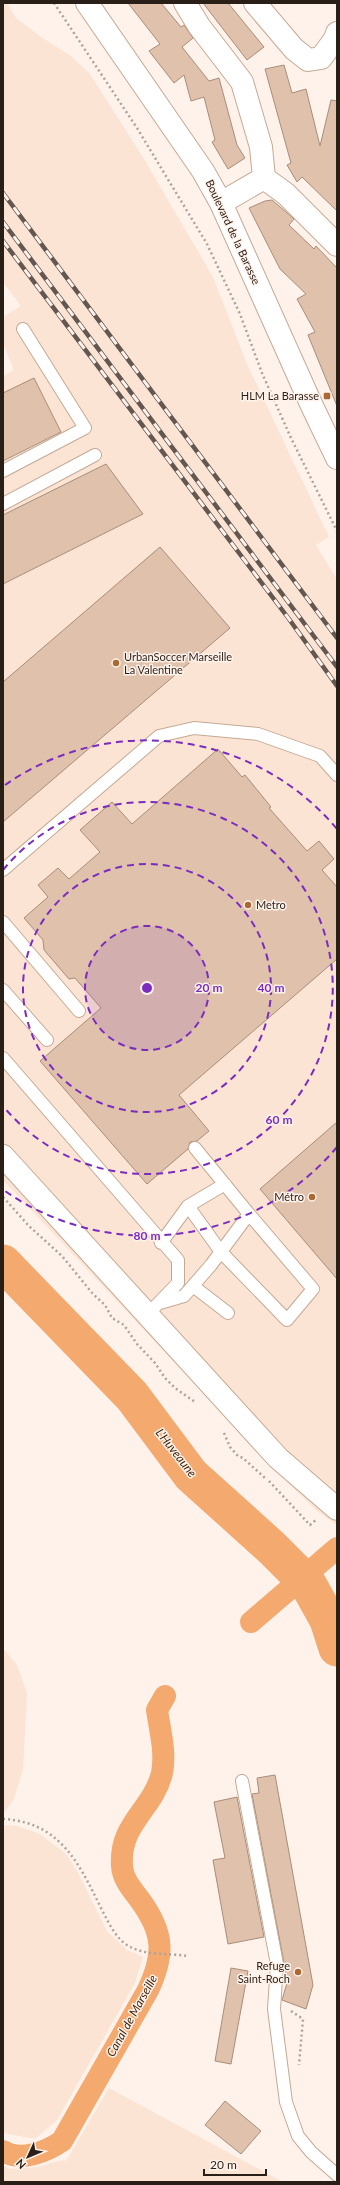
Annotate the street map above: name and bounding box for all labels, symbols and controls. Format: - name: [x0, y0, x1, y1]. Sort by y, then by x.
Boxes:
- street label: Boulevard de la Barasse: [203, 177, 264, 287]
- place label: HLM La Barasse: [241, 389, 319, 402]
- marker: HLM La Barasse: [322, 391, 332, 401]
- place label: UrbanSoccer Marseille La Valentine: [124, 650, 232, 676]
- marker: UrbanSoccer Marseille La Valentine: [111, 658, 121, 668]
- place label: Metro: [256, 898, 286, 911]
- marker: Metro: [243, 900, 253, 910]
- text: 20 m: [196, 980, 222, 995]
- text: 40 m: [258, 980, 284, 995]
- centre of rings: [140, 981, 154, 995]
- text: 60 m: [266, 1112, 292, 1127]
- place label: Métro: [274, 1190, 304, 1203]
- marker: Métro: [307, 1192, 317, 1202]
- text: 80 m: [134, 1228, 160, 1243]
- water label: L'Huveaune: [153, 1425, 200, 1480]
- place label: Refuge Saint-Roch: [238, 1959, 290, 1985]
- marker: Refuge Saint-Roch: [293, 1967, 303, 1977]
- water label: Canal de Marseille: [103, 1972, 160, 2059]
- north arrow: [8, 2137, 48, 2177]
- scale bar: [204, 2151, 266, 2177]
- text: N: [13, 2157, 28, 2172]
- text: 20 m: [210, 2157, 237, 2172]

